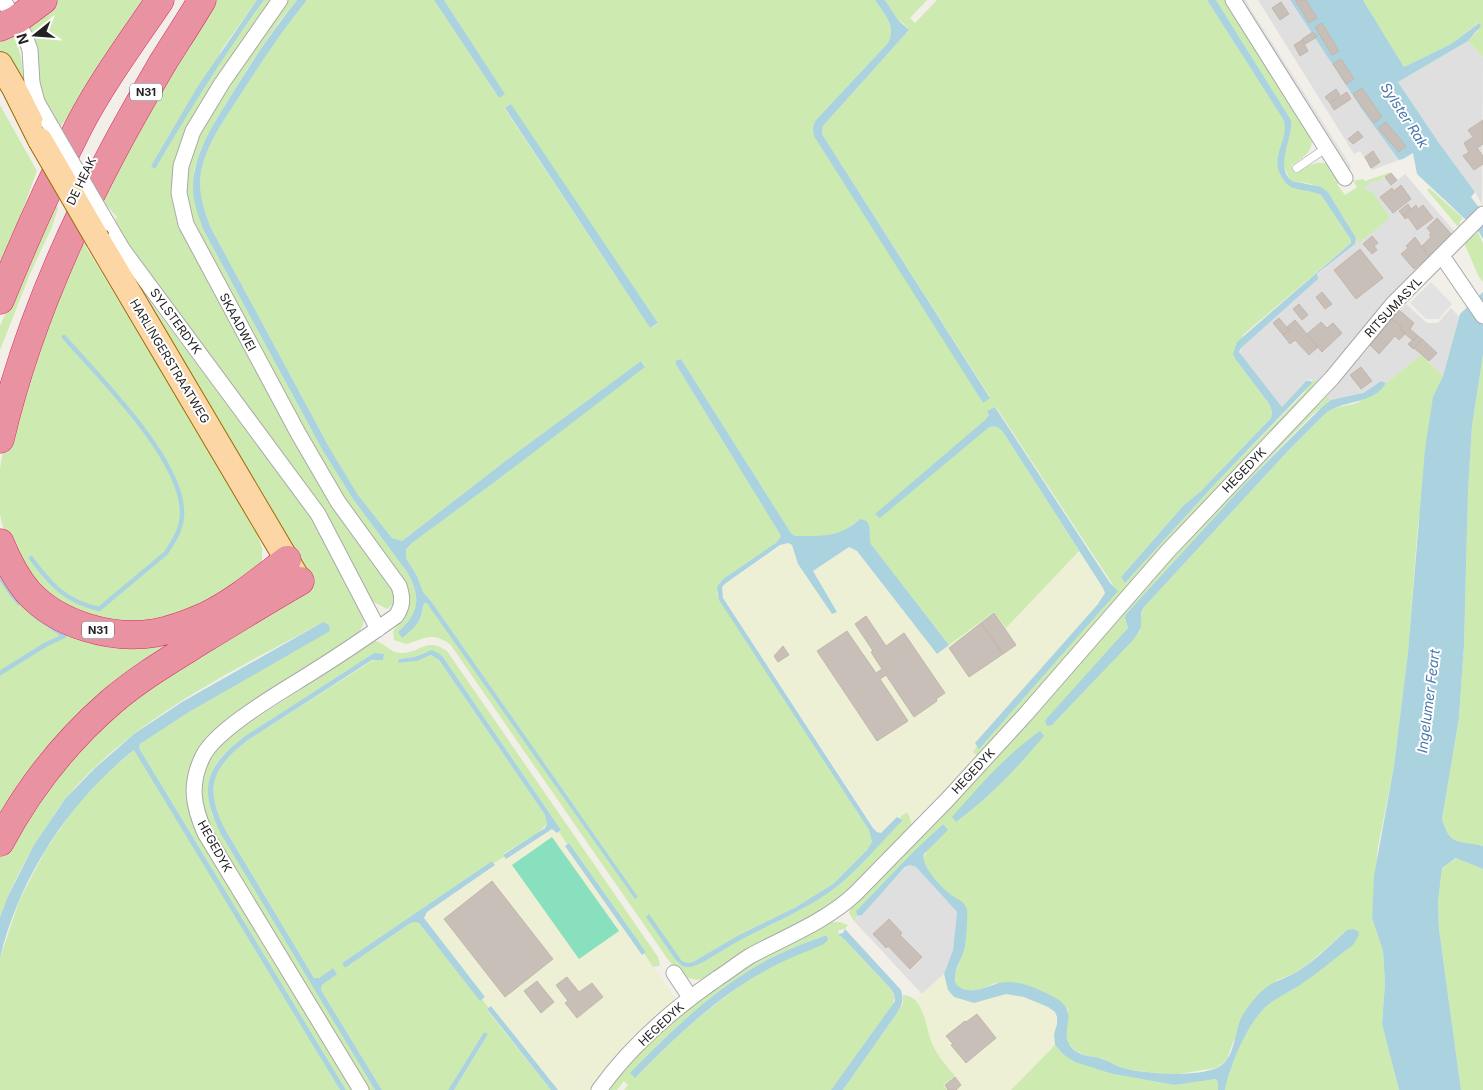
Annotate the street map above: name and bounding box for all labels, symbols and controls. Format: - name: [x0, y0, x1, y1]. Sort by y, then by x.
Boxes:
- north arrow: [10, 10, 60, 60]
- text: N: [12, 31, 32, 47]
- water label: Sylster Rak: [1378, 79, 1433, 151]
- road number: N31: [130, 84, 162, 100]
- street label: DE HEAK: [63, 154, 99, 208]
- street label: RITSUMASYL: [1361, 274, 1425, 340]
- street label: SYLSTERDYK: [147, 285, 205, 357]
- street label: SKAADWEI: [216, 290, 260, 354]
- street label: HARLINGERSTRAATWEG: [127, 296, 213, 426]
- street label: HEGEDYK: [1219, 444, 1269, 496]
- road number: N31: [82, 622, 114, 638]
- water label: Ingelumer Feart: [1413, 648, 1443, 754]
- street label: HEGEDYK: [948, 745, 998, 797]
- street label: HEGEDYK: [195, 818, 235, 874]
- street label: HEGEDYK: [635, 999, 687, 1049]

